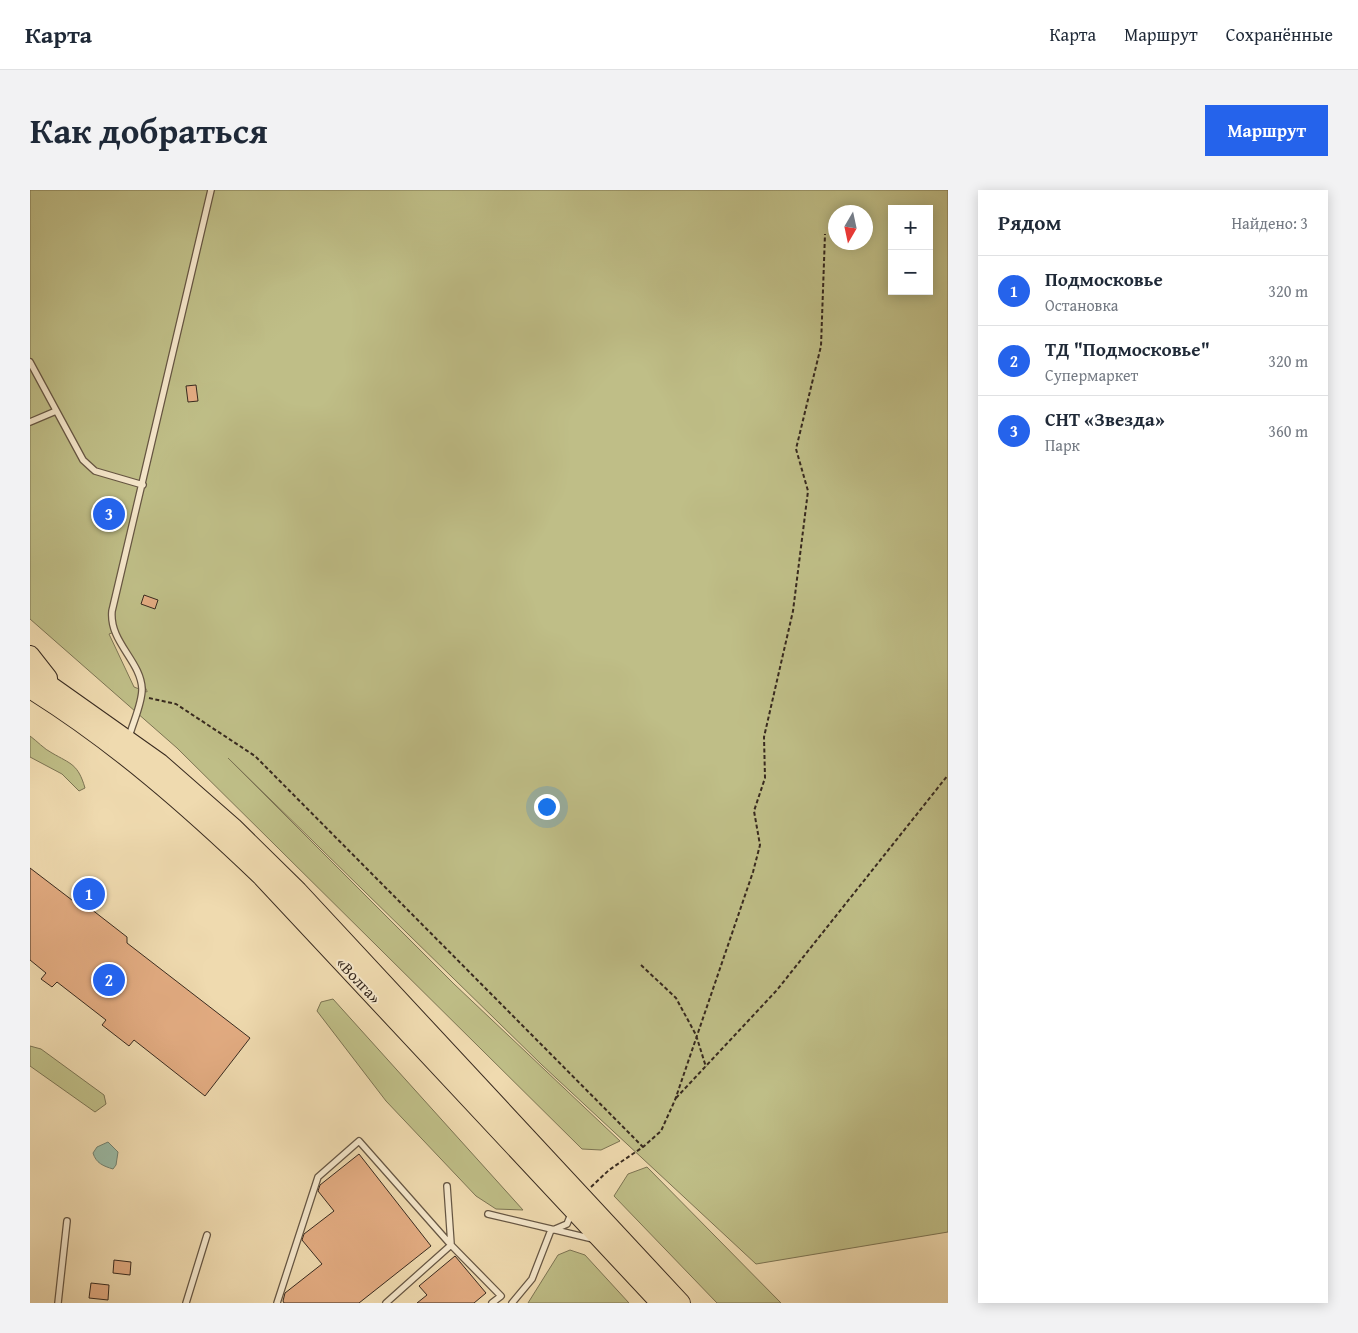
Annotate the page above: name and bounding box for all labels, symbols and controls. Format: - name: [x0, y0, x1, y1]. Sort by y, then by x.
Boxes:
- text: Карта: [25, 17, 92, 52]
- text: Карта: [1050, 21, 1096, 48]
- text: Маршрут: [1124, 21, 1198, 48]
- text: Сохранённые: [1226, 21, 1333, 48]
- text: Как добраться: [30, 105, 268, 156]
- button: Маршрут: [1205, 105, 1328, 156]
- north arrow: [828, 205, 873, 250]
- map controls: [888, 205, 933, 295]
- button: +: [888, 205, 933, 250]
- text: Рядом: [998, 207, 1061, 238]
- text: Найдено: 3: [1231, 211, 1308, 235]
- button: −: [888, 250, 933, 295]
- text: Подмосковье: [1045, 265, 1163, 293]
- text: 1: [1010, 279, 1018, 303]
- text: 320 m: [1268, 279, 1308, 303]
- text: Остановка: [1045, 293, 1118, 317]
- text: ТД "Подмосковье": [1045, 335, 1210, 363]
- text: 2: [1010, 349, 1018, 373]
- text: 320 m: [1268, 349, 1308, 373]
- text: Супермаркет: [1045, 363, 1138, 387]
- text: СНТ «Звезда»: [1045, 405, 1165, 433]
- text: 3: [1010, 419, 1018, 443]
- text: 360 m: [1268, 419, 1308, 443]
- text: Парк: [1045, 433, 1080, 457]
- pin: 3: [93, 495, 125, 533]
- your location: [534, 794, 560, 820]
- pin: 1: [73, 875, 105, 913]
- street label: «Волга»: [331, 951, 387, 1009]
- pin: 2: [93, 961, 125, 999]

